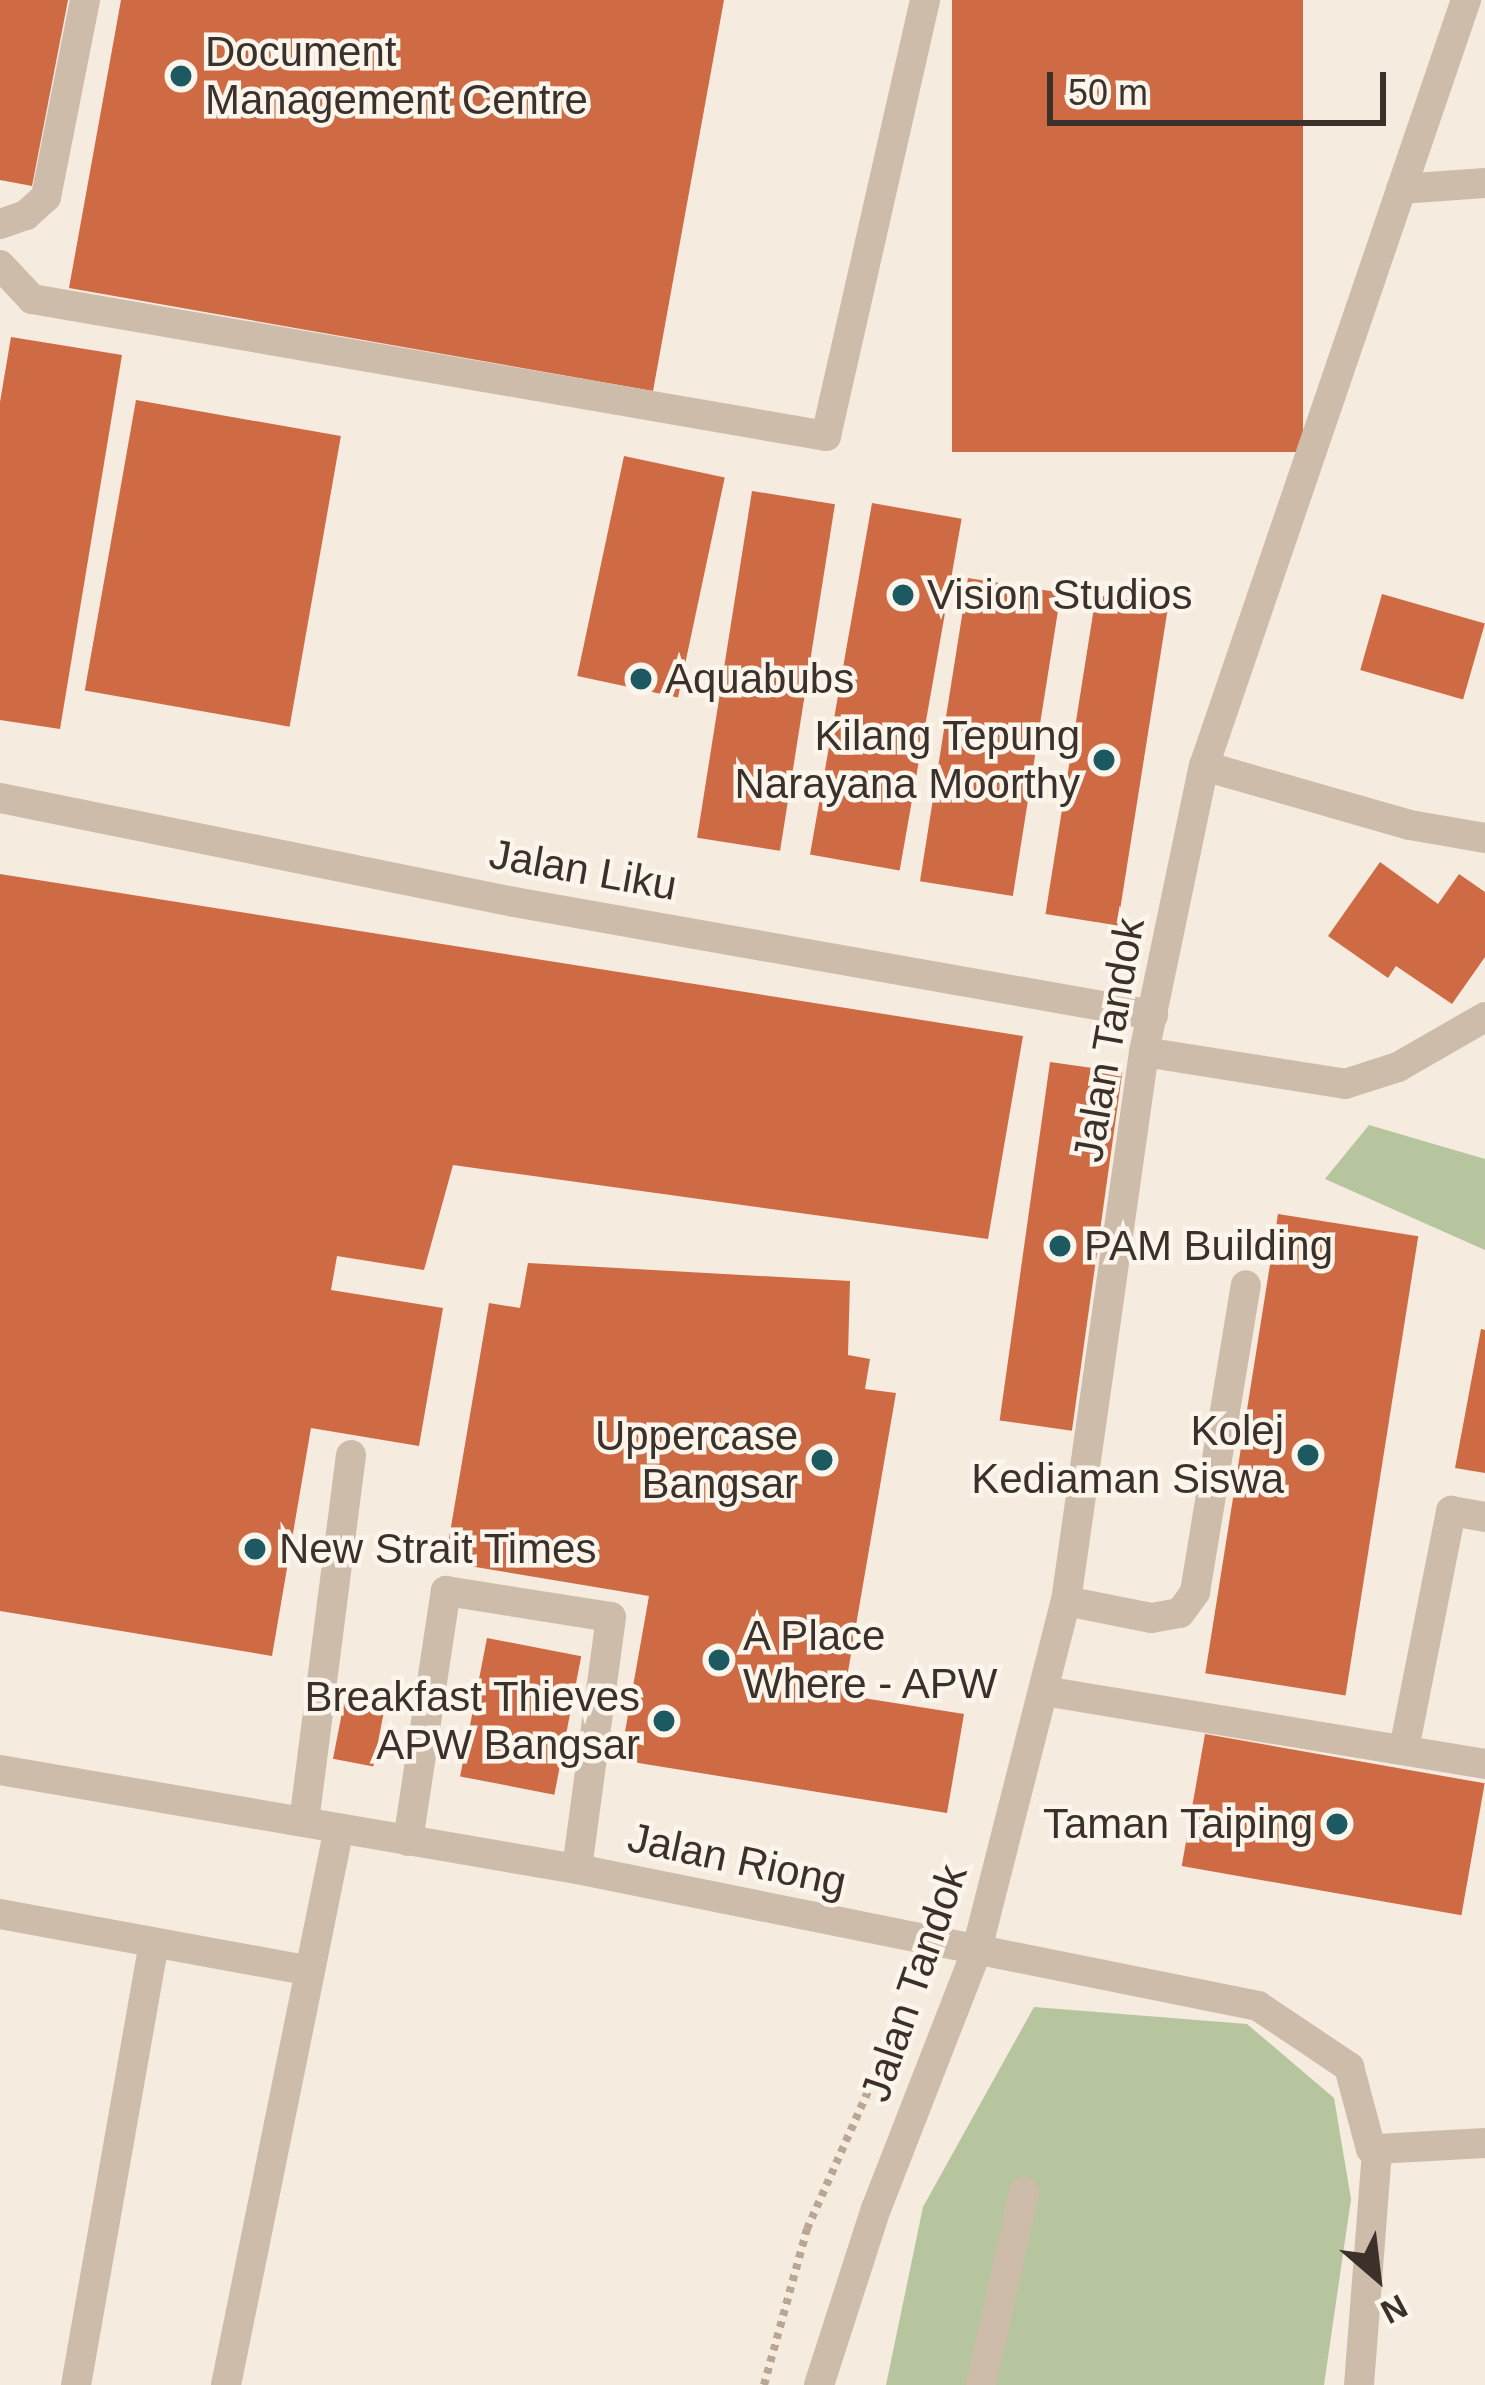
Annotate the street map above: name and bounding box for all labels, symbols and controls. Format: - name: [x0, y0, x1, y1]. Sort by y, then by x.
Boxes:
- place label: Document Management Centre: [205, 27, 588, 125]
- scale bar: [1053, 48, 1392, 122]
- marker: Document Management Centre: [168, 63, 194, 89]
- text: 50 m: [1068, 72, 1148, 113]
- place label: Vision Studios: [927, 570, 1192, 620]
- marker: Vision Studios: [890, 582, 916, 608]
- place label: Aquabubs: [665, 654, 854, 704]
- marker: Aquabubs: [628, 666, 654, 692]
- place label: Kilang Tepung Narayana Moorthy: [735, 711, 1080, 810]
- marker: Kilang Tepung Narayana Moorthy: [1091, 747, 1117, 773]
- street label: Jalan Liku: [485, 829, 681, 911]
- street label: Jalan Tandok: [1063, 914, 1155, 1166]
- place label: PAM Building: [1084, 1221, 1333, 1271]
- marker: PAM Building: [1047, 1233, 1073, 1259]
- place label: Kolej Kediaman Siswa: [971, 1406, 1284, 1504]
- place label: Uppercase Bangsar: [595, 1411, 798, 1510]
- marker: Kolej Kediaman Siswa: [1295, 1442, 1321, 1468]
- marker: Uppercase Bangsar: [809, 1447, 835, 1473]
- place label: New Strait Times: [279, 1524, 597, 1574]
- marker: New Strait Times: [242, 1536, 268, 1562]
- place label: A Place Where - APW: [743, 1611, 1000, 1710]
- marker: A Place Where - APW: [706, 1647, 732, 1673]
- place label: Breakfast Thieves APW Bangsar: [304, 1672, 640, 1770]
- marker: Breakfast Thieves APW Bangsar: [651, 1708, 677, 1734]
- place label: Taman Taiping: [1042, 1799, 1313, 1849]
- marker: Taman Taiping: [1324, 1811, 1350, 1837]
- street label: Jalan Riong: [623, 1812, 851, 1908]
- street label: Jalan Tandok: [850, 1858, 978, 2108]
- north arrow: [1317, 2217, 1437, 2337]
- text: N: [1375, 2287, 1413, 2331]

